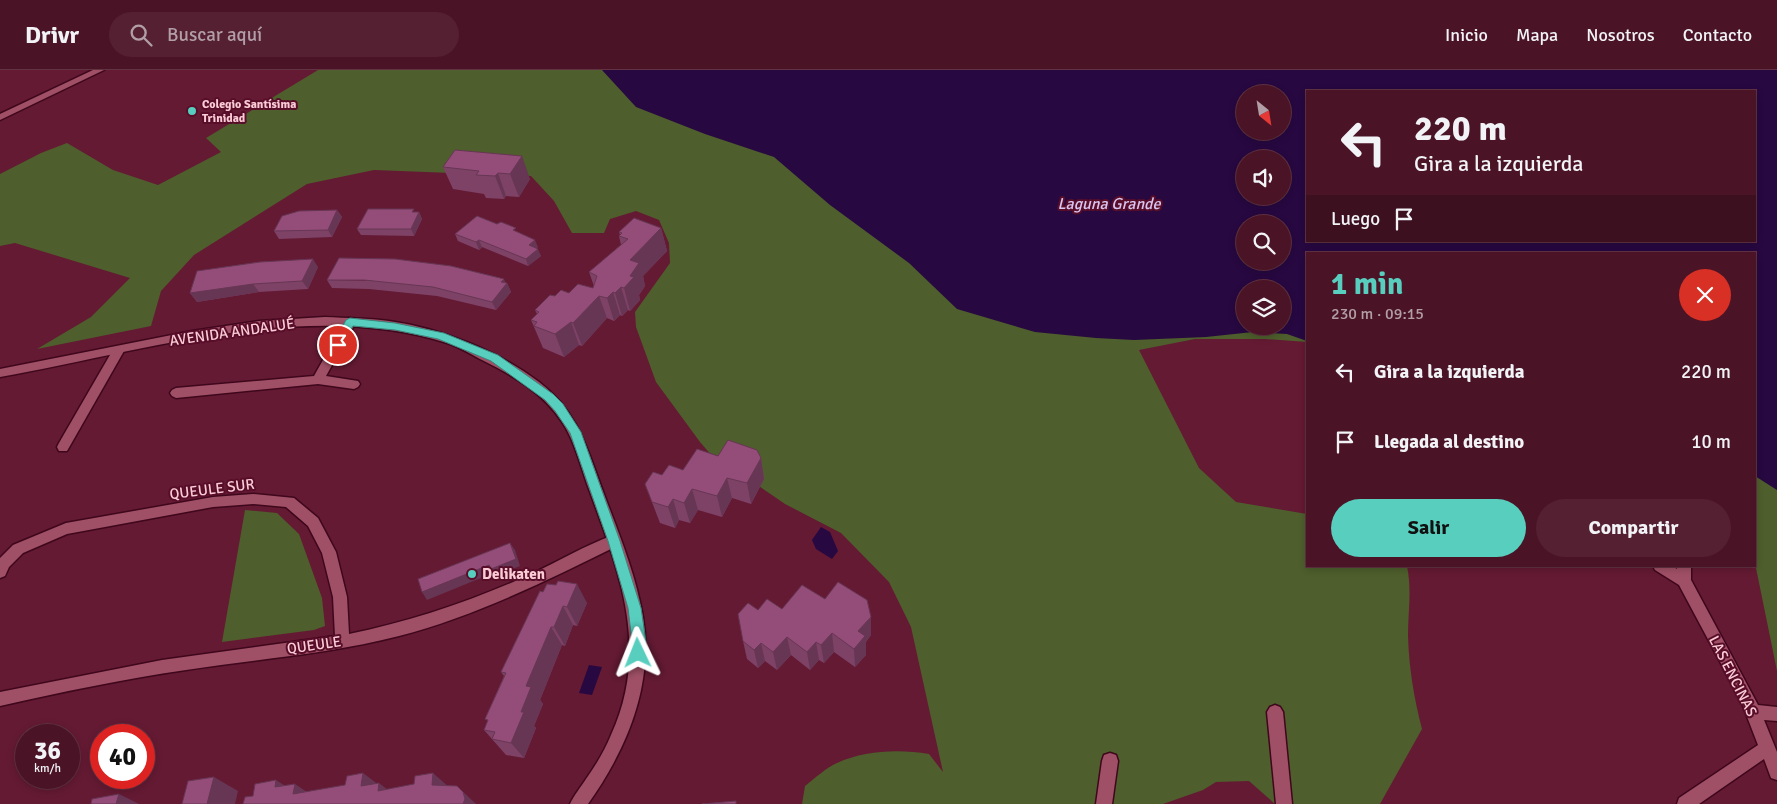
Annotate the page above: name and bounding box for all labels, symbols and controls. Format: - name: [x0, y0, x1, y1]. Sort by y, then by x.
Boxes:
- search box: [109, 12, 459, 57]
- text: Drivr: [25, 20, 79, 50]
- icon: search: [127, 21, 155, 49]
- text: Buscar aquí: [167, 23, 262, 47]
- text: Inicio: [1445, 24, 1488, 46]
- text: Mapa: [1516, 24, 1558, 46]
- text: Nosotros: [1586, 24, 1655, 46]
- text: Contacto: [1683, 24, 1752, 46]
- north arrow: [1236, 85, 1291, 140]
- map controls: [1236, 85, 1291, 335]
- place label: Colegio Santísima Trinidad: [202, 97, 296, 126]
- marker: Colegio Santísima Trinidad: [186, 105, 198, 117]
- text: 220 m: [1414, 107, 1507, 150]
- icon: left: [1331, 110, 1396, 175]
- button: sound: [1236, 150, 1291, 205]
- text: Gira a la izquierda: [1414, 150, 1583, 177]
- water label: Laguna Grande: [1057, 194, 1162, 214]
- icon: arrive: [1390, 205, 1418, 233]
- text: Luego: [1331, 207, 1380, 231]
- button: search: [1236, 215, 1291, 270]
- text: 1 min: [1331, 266, 1403, 303]
- button: close: [1679, 269, 1731, 321]
- button: layers: [1236, 280, 1291, 335]
- text: 230 m · 09:15: [1331, 304, 1424, 324]
- street label: AVENIDA ANDALUÉ: [168, 313, 296, 350]
- pin: [317, 324, 359, 366]
- icon: arrive: [324, 331, 352, 359]
- icon: left: [1331, 358, 1359, 386]
- text: Gira a la izquierda: [1374, 360, 1524, 384]
- text: 220 m: [1681, 360, 1731, 384]
- icon: arrive: [1331, 428, 1359, 456]
- text: Llegada al destino: [1374, 430, 1524, 454]
- text: 10 m: [1691, 430, 1731, 454]
- street label: QUEULE SUR: [169, 475, 255, 503]
- button: Salir: [1331, 499, 1526, 557]
- button: Compartir: [1536, 499, 1731, 557]
- place label: Delikaten: [482, 565, 545, 583]
- marker: Delikaten: [466, 568, 478, 580]
- position arrow: [611, 626, 663, 678]
- street label: QUEULE: [286, 632, 342, 658]
- street label: LAS ENCINAS: [1705, 633, 1761, 719]
- speed limit sign: 40: [90, 724, 155, 789]
- text: 36: [34, 735, 61, 766]
- text: km/h: [34, 761, 61, 776]

